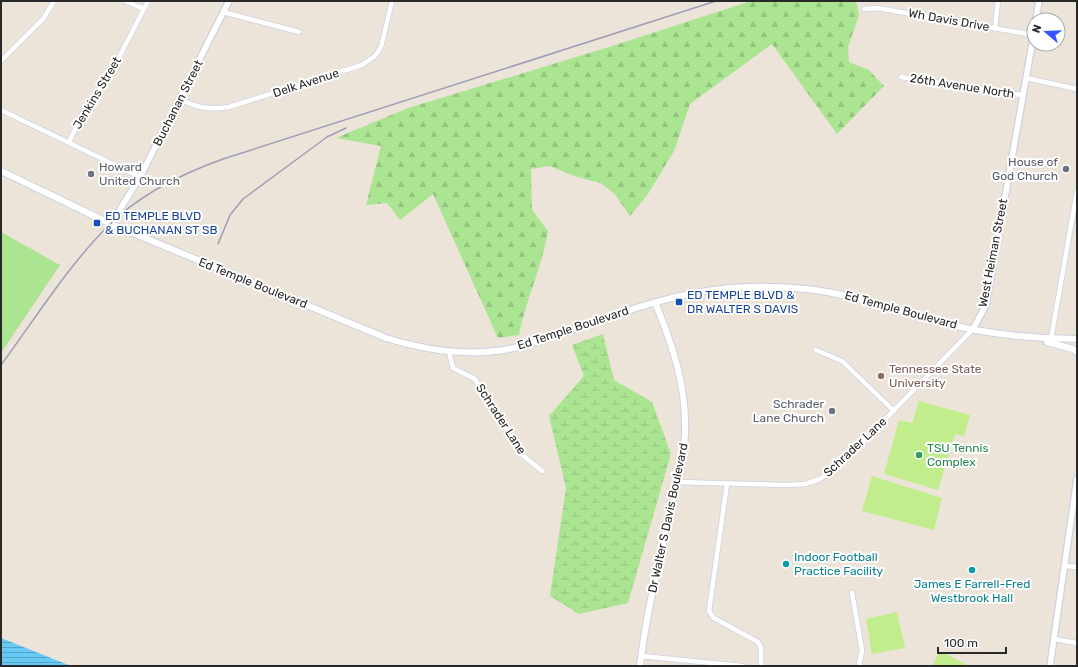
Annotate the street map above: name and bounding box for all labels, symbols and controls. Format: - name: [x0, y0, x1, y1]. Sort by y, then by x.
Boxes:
- street label: Wh Davis Drive: [907, 6, 991, 34]
- north arrow: [1026, 12, 1066, 52]
- text: N: [1030, 23, 1044, 35]
- street label: Jenkins Street: [70, 54, 124, 132]
- street label: Buchanan Street: [150, 57, 206, 148]
- street label: Delk Avenue: [271, 66, 341, 100]
- street label: 26th Avenue North: [909, 71, 1015, 101]
- place label: House of God Church: [992, 155, 1058, 183]
- place label: Howard United Church: [99, 160, 180, 188]
- marker: House of God Church: [1061, 164, 1071, 174]
- marker: Howard United Church: [86, 169, 96, 179]
- street label: West Heiman Street: [976, 197, 1010, 308]
- place label: ED TEMPLE BLVD & BUCHANAN ST SB: [105, 209, 217, 237]
- marker: ED TEMPLE BLVD & BUCHANAN ST SB: [92, 218, 102, 228]
- street label: Ed Temple Boulevard: [197, 255, 309, 311]
- place label: ED TEMPLE BLVD & DR WALTER S DAVIS: [687, 288, 798, 316]
- street label: Ed Temple Boulevard: [843, 288, 959, 332]
- marker: ED TEMPLE BLVD & DR WALTER S DAVIS: [674, 297, 684, 307]
- street label: Ed Temple Boulevard: [516, 303, 630, 353]
- place label: Tennessee State University: [889, 362, 982, 390]
- marker: Tennessee State University: [876, 371, 886, 381]
- street label: Schrader Lane: [473, 381, 529, 457]
- place label: Schrader Lane Church: [753, 397, 824, 425]
- marker: Schrader Lane Church: [827, 406, 837, 416]
- street label: Schrader Lane: [821, 414, 890, 480]
- place label: TSU Tennis Complex: [927, 441, 989, 469]
- street label: Dr Walter S Davis Boulevard: [645, 442, 691, 594]
- marker: TSU Tennis Complex: [914, 450, 924, 460]
- place label: Indoor Football Practice Facility: [794, 550, 884, 578]
- marker: Indoor Football Practice Facility: [781, 559, 791, 569]
- marker: James E Farrell-Fred Westbrook Hall: [967, 565, 977, 575]
- place label: James E Farrell-Fred Westbrook Hall: [914, 577, 1030, 605]
- scale bar: [938, 629, 1006, 655]
- text: 100 m: [944, 636, 978, 650]

